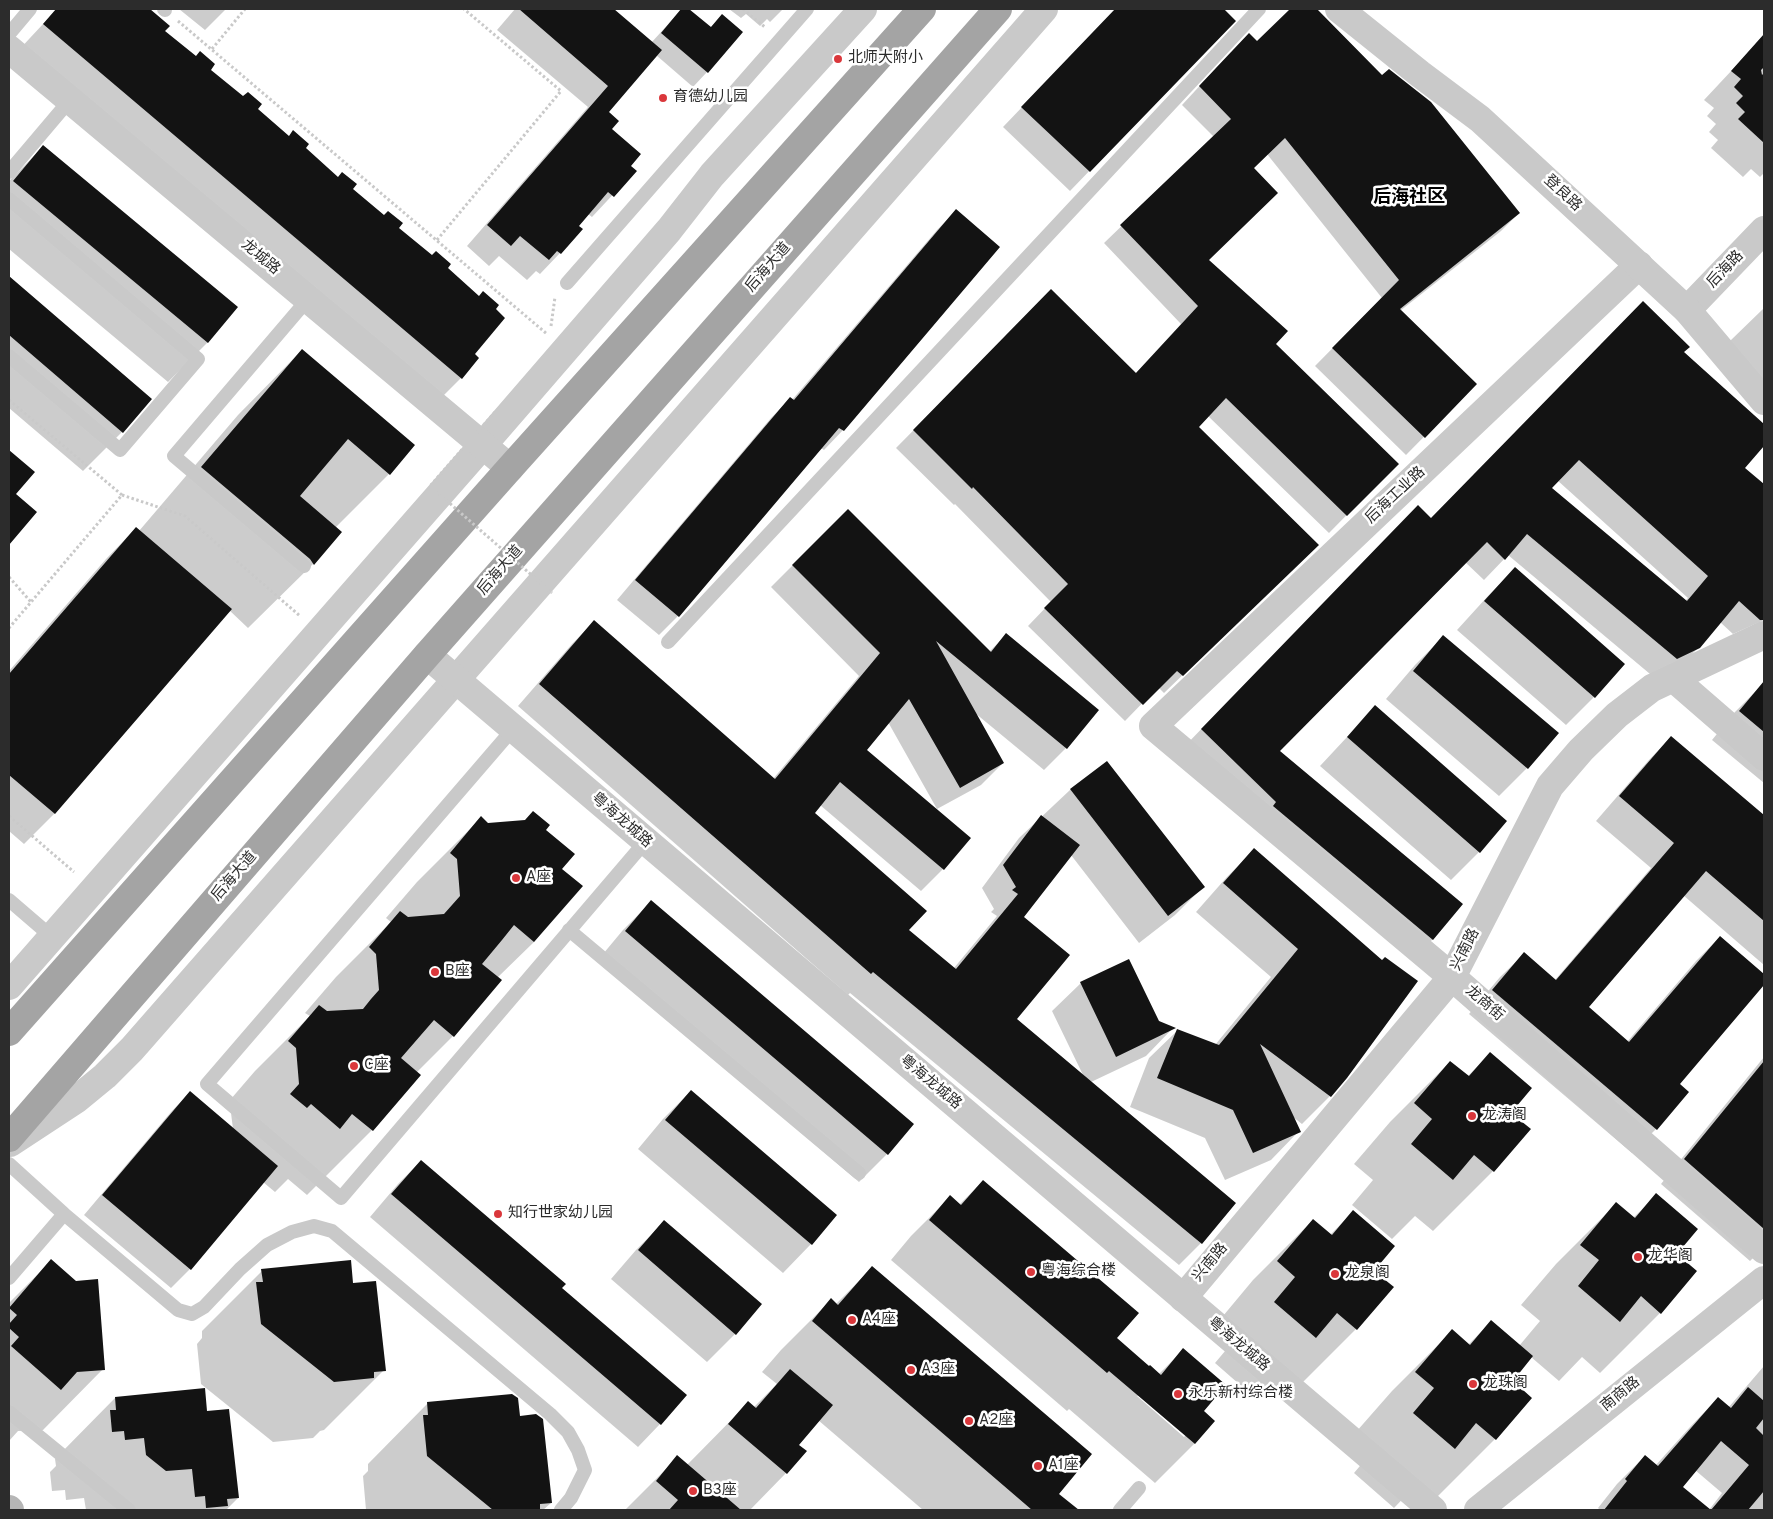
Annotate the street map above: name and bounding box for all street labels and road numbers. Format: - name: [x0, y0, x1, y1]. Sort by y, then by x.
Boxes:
- street label: 登良路: [1539, 172, 1585, 216]
- street label: 龙城路: [237, 237, 283, 279]
- street label: 后海大道: [743, 239, 795, 297]
- street label: 后海路: [1704, 248, 1748, 292]
- street label: 后海工业路: [1362, 464, 1430, 528]
- street label: 后海大道: [475, 542, 527, 600]
- street label: 粤海龙城路: [587, 790, 655, 852]
- street label: 后海大道: [209, 848, 261, 906]
- street label: 兴南路: [1448, 926, 1484, 974]
- street label: 龙商街: [1461, 982, 1507, 1026]
- street label: 粤海龙城路: [895, 1052, 965, 1114]
- street label: 兴南路: [1190, 1240, 1232, 1286]
- street label: 粤海龙城路: [1203, 1314, 1273, 1376]
- street label: 南商路: [1598, 1374, 1644, 1416]

